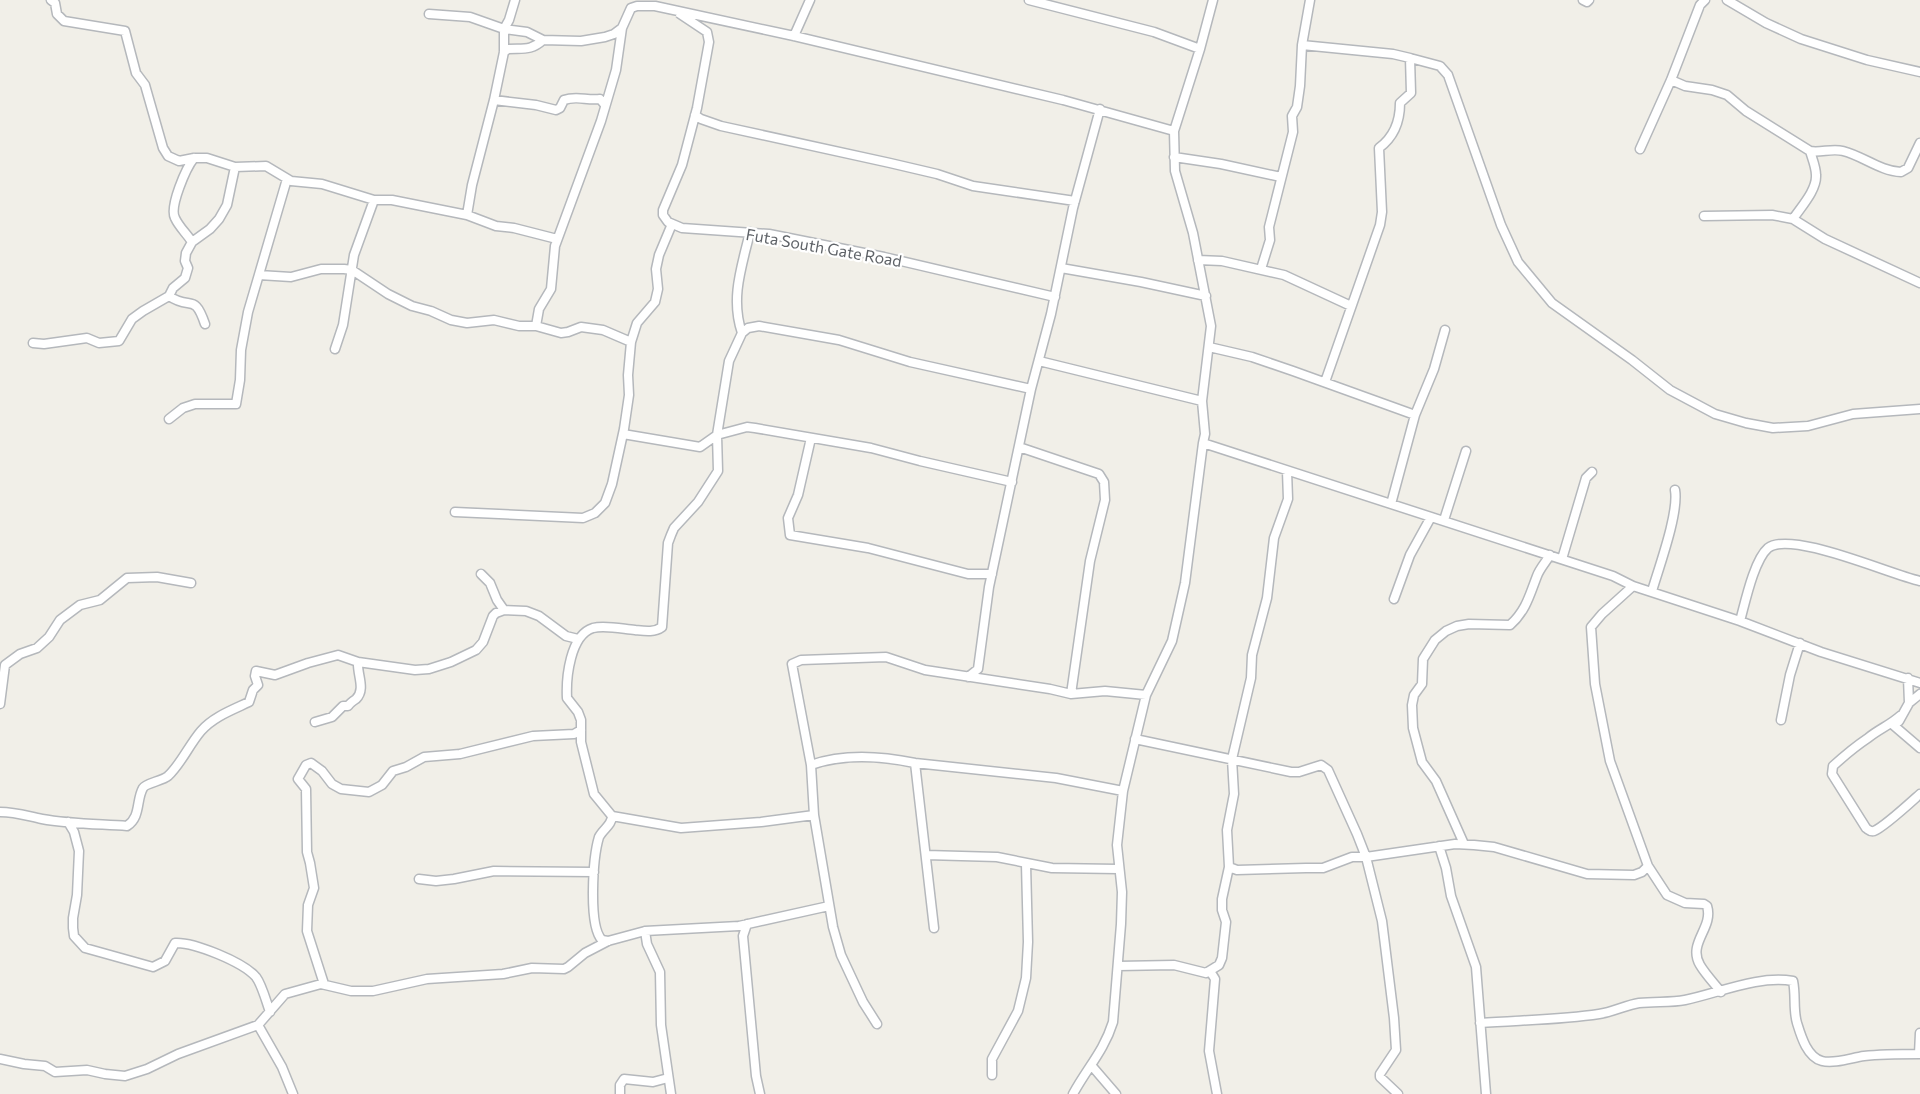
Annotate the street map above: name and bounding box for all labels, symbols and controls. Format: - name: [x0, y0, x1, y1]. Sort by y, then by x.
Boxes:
- street label: Futa South Gate Road: [745, 224, 903, 270]

